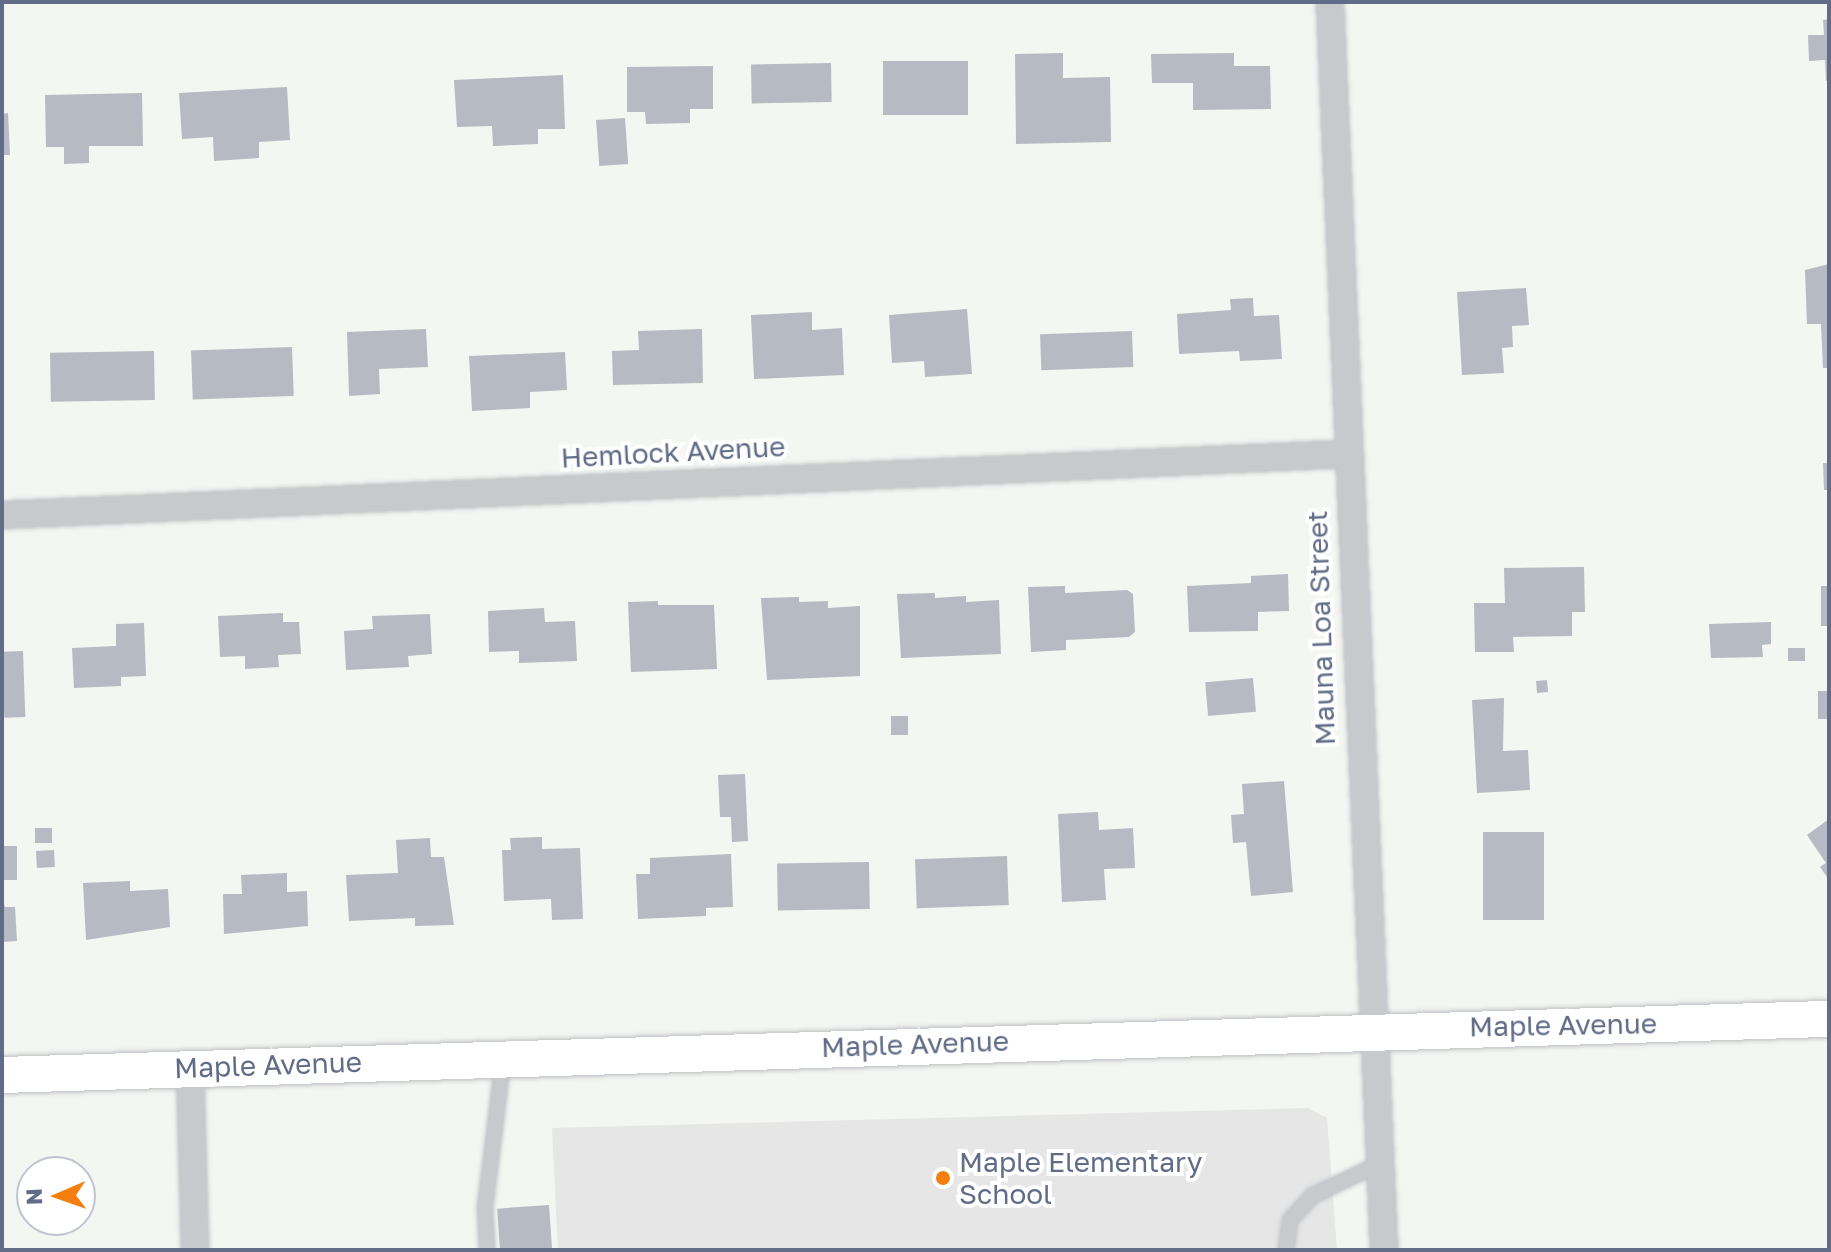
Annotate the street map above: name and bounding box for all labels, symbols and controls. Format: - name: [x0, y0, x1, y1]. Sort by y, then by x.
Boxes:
- street label: Hemlock Avenue: [560, 429, 786, 475]
- street label: Mauna Loa Street: [1300, 510, 1342, 746]
- street label: Maple Avenue: [1469, 1007, 1657, 1043]
- street label: Maple Avenue: [821, 1024, 1009, 1064]
- street label: Maple Avenue: [174, 1045, 362, 1085]
- place label: Maple Elementary School: [959, 1145, 1202, 1211]
- north arrow: [16, 1156, 96, 1236]
- marker: Maple Elementary School: [934, 1169, 952, 1187]
- text: N: [20, 1188, 47, 1206]

